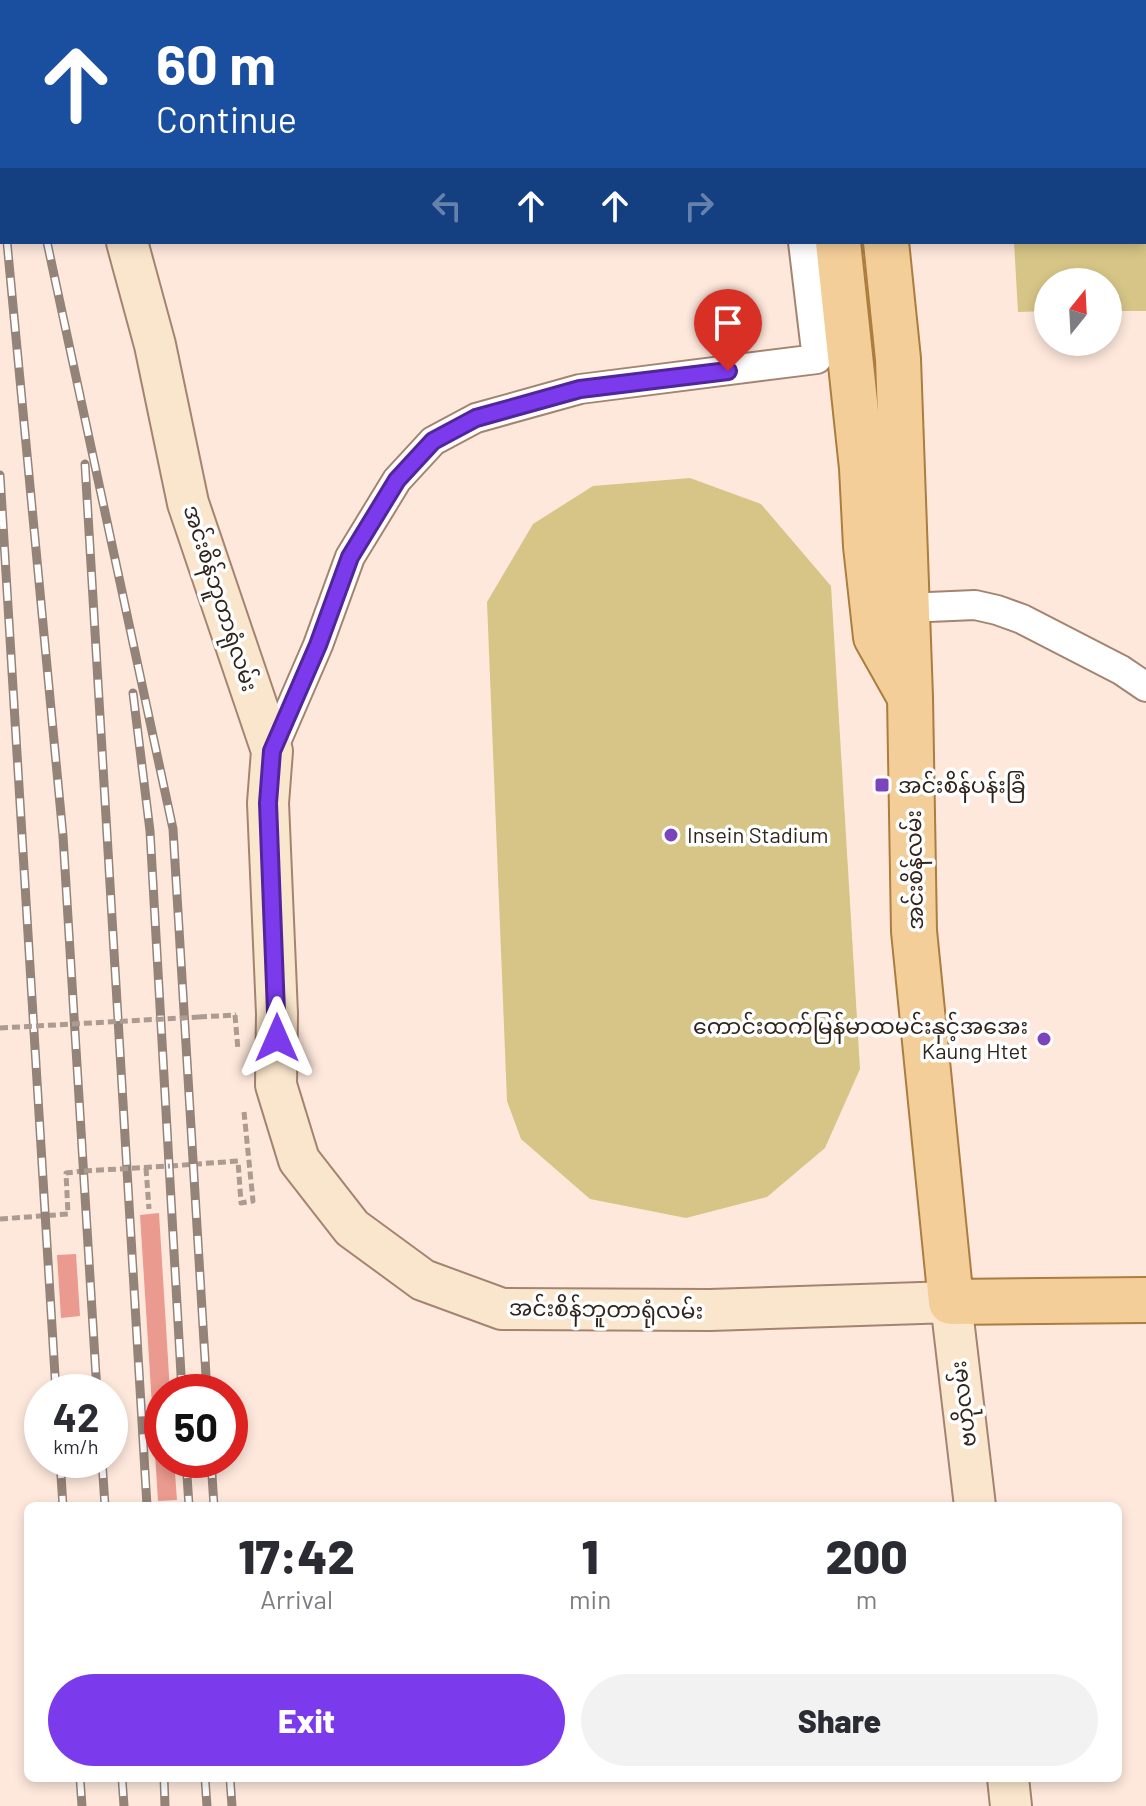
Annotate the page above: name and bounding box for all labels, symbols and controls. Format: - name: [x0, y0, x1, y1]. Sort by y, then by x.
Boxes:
- text: 60 m: [156, 29, 276, 96]
- icon: ahead: [24, 32, 128, 136]
- text: Continue: [156, 97, 297, 140]
- icon: left: [425, 184, 469, 228]
- icon: ahead: [509, 184, 553, 228]
- icon: ahead: [593, 184, 637, 228]
- icon: right: [677, 184, 721, 228]
- north arrow: [1034, 268, 1122, 356]
- map controls: [1034, 268, 1122, 356]
- pin: [694, 289, 762, 371]
- icon: arrive: [706, 301, 750, 345]
- street label: အင်းစိန်ဘူတာရုံလမ်း: [174, 501, 265, 696]
- place label: အင်းစိန်ပန်းခြံ: [898, 770, 1026, 803]
- marker: အင်းစိန်ပန်းခြံ: [873, 776, 891, 794]
- street label: အင်းစိန်လမ်း: [898, 810, 933, 930]
- place label: Insein Stadium: [687, 821, 828, 847]
- marker: Insein Stadium: [662, 826, 680, 844]
- position arrow: [235, 996, 319, 1080]
- place label: ကောင်းထက်မြန်မာထမင်းနှင့်အအေး Kaung Htet: [693, 1011, 1028, 1063]
- marker: ကောင်းထက်မြန်မာထမင်းနှင့်အအေး Kaung Htet: [1035, 1030, 1053, 1048]
- street label: အင်းစိန်ဘူတာရုံလမ်း: [508, 1292, 703, 1329]
- street label: ဗဟိုလမ်း: [943, 1359, 986, 1449]
- speed limit sign: 50: [144, 1374, 248, 1478]
- text: 42: [53, 1392, 99, 1440]
- text: km/h: [53, 1434, 99, 1458]
- text: 17:42: [238, 1526, 355, 1584]
- text: 1: [582, 1526, 599, 1584]
- text: 200: [826, 1526, 908, 1584]
- text: Arrival: [260, 1583, 333, 1614]
- text: min: [569, 1583, 611, 1614]
- text: m: [856, 1583, 877, 1614]
- button: Exit: [48, 1674, 565, 1766]
- button: Share: [581, 1674, 1098, 1766]

